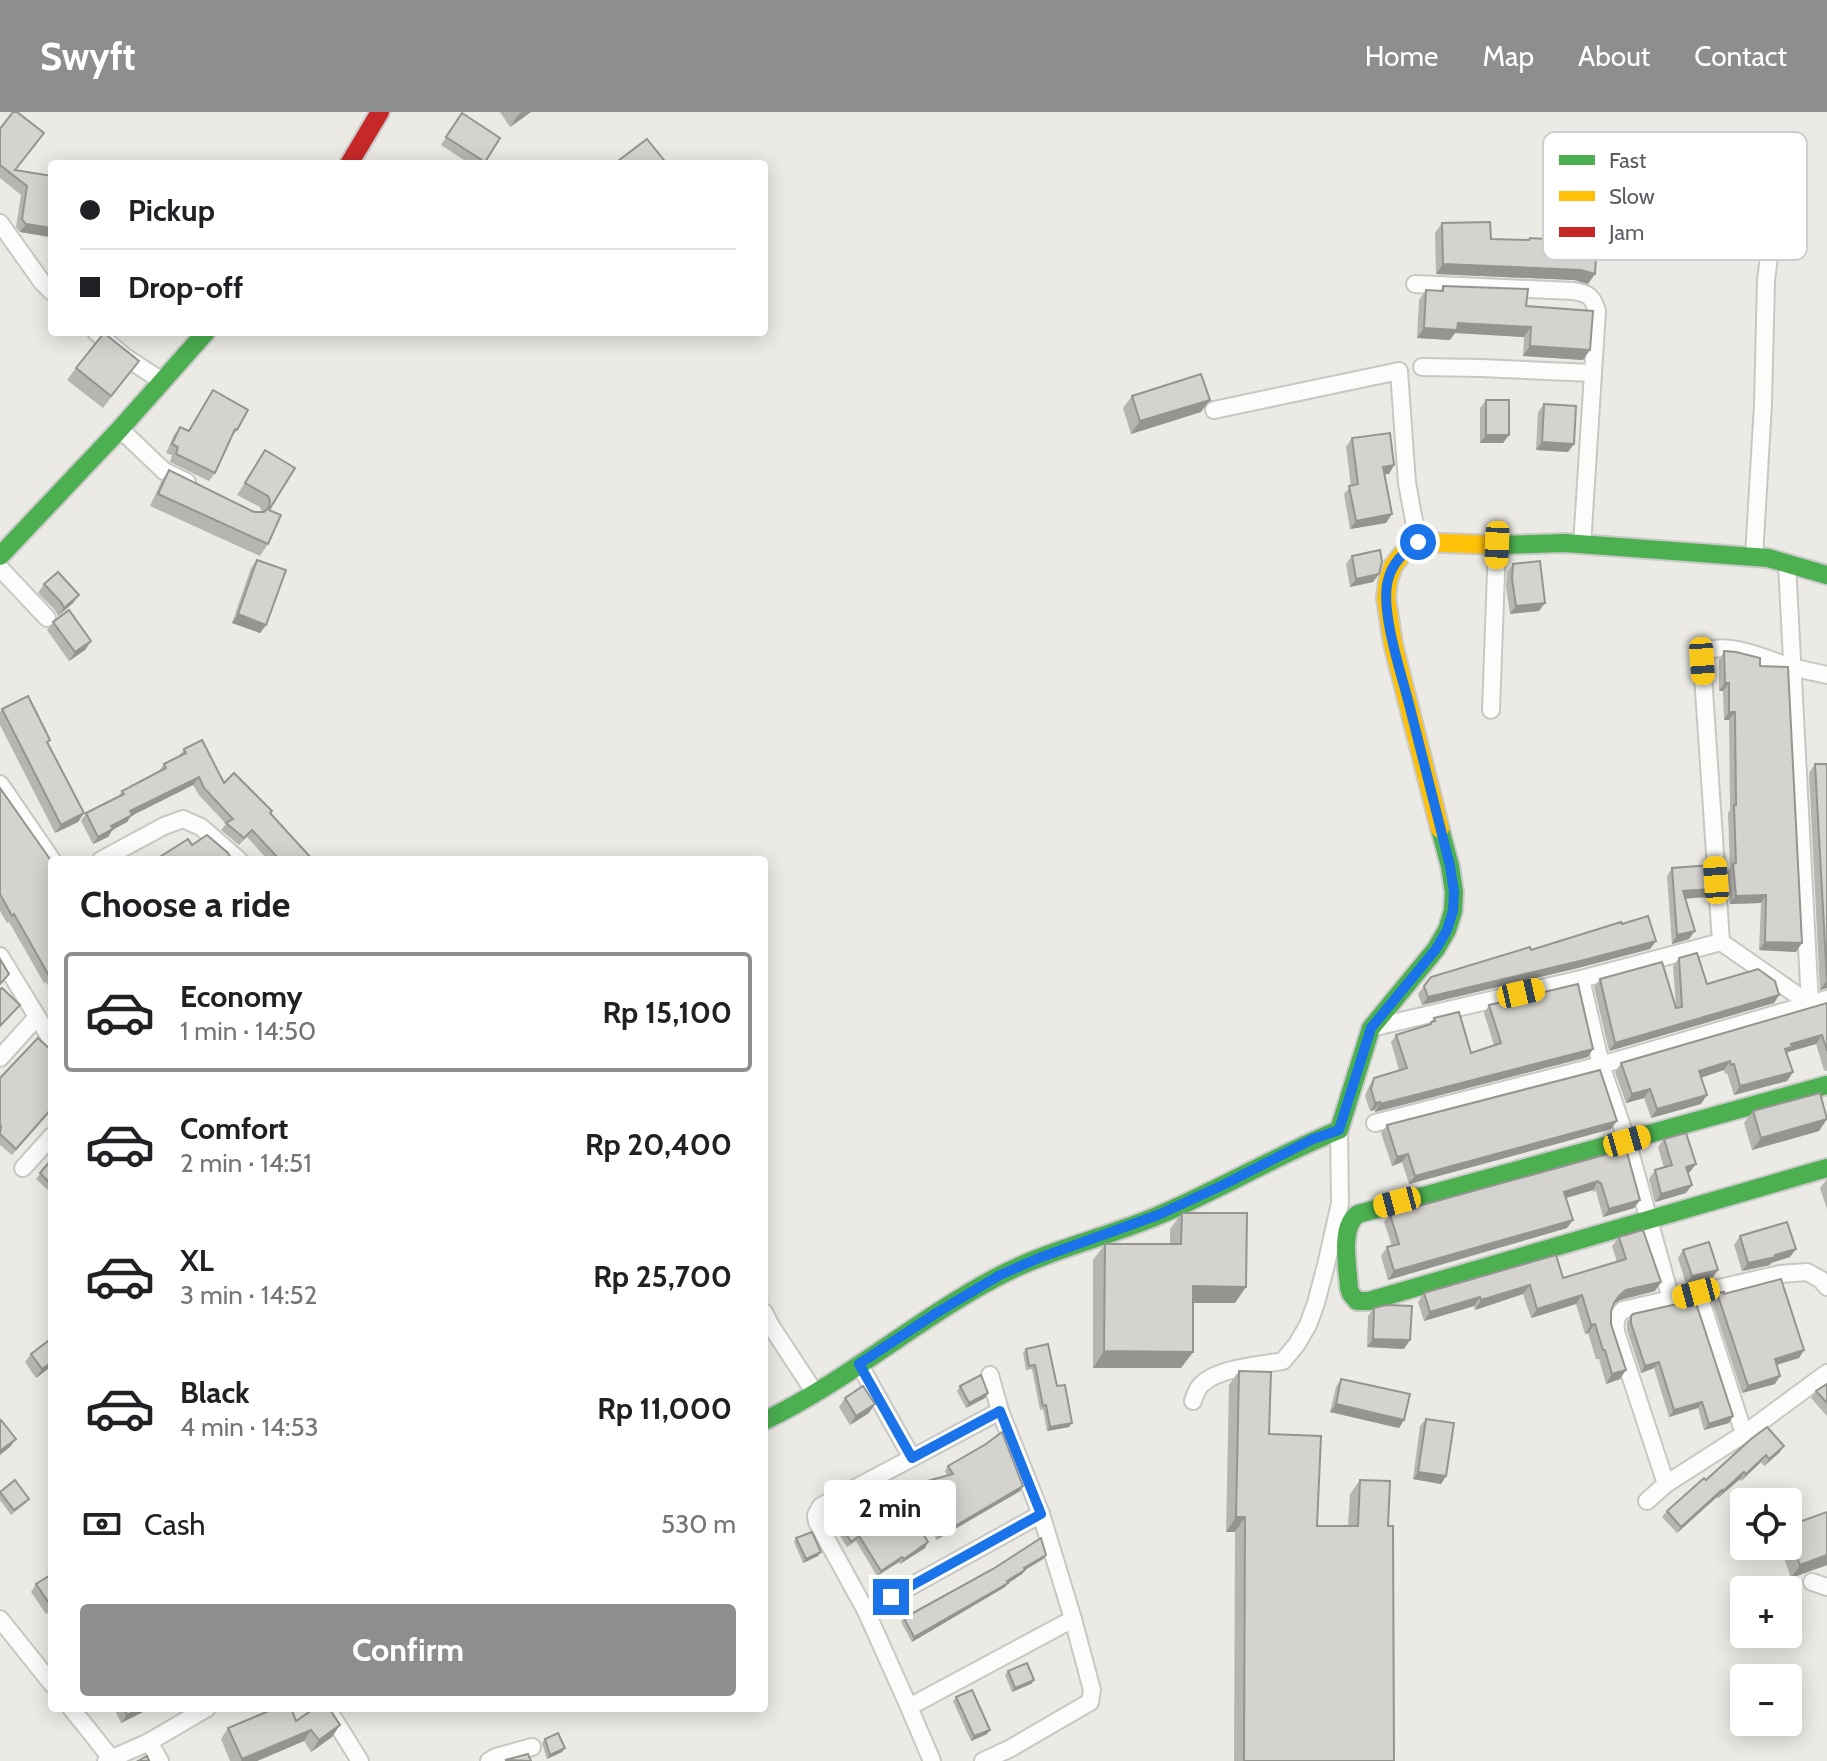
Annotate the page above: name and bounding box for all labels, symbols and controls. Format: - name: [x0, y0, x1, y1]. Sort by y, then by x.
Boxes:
- text: Swyft: [40, 33, 136, 80]
- text: Home: [1365, 39, 1438, 73]
- text: Map: [1482, 39, 1534, 73]
- text: About: [1578, 39, 1650, 73]
- text: Contact: [1694, 39, 1787, 73]
- legend: [1543, 132, 1807, 260]
- text: Fast: [1609, 147, 1647, 174]
- text: Slow: [1609, 183, 1655, 210]
- text: Pickup: [128, 192, 215, 229]
- text: Jam: [1608, 219, 1644, 246]
- text: Drop-off: [128, 269, 243, 306]
- car: [1484, 521, 1510, 569]
- route start: [1400, 524, 1436, 560]
- car: [1688, 636, 1716, 686]
- car: [1702, 855, 1730, 905]
- text: Choose a ride: [80, 882, 290, 926]
- icon: car: [84, 976, 156, 1048]
- car: [1495, 976, 1547, 1010]
- text: Economy: [180, 978, 303, 1015]
- text: Rp 15,100: [603, 994, 732, 1031]
- text: 1 min · 14:50: [180, 1015, 316, 1047]
- icon: car: [84, 1108, 156, 1180]
- text: Comfort: [180, 1110, 288, 1147]
- car: [1601, 1123, 1653, 1159]
- text: Rp 20,400: [585, 1126, 732, 1163]
- text: 2 min · 14:51: [180, 1147, 312, 1179]
- car: [1371, 1184, 1423, 1220]
- icon: car: [84, 1240, 156, 1312]
- text: XL: [180, 1242, 214, 1279]
- text: Rp 25,700: [593, 1258, 732, 1295]
- car: [1670, 1275, 1722, 1311]
- text: 3 min · 14:52: [180, 1279, 317, 1311]
- icon: car: [84, 1372, 156, 1444]
- text: Black: [180, 1374, 250, 1411]
- text: Rp 11,000: [597, 1390, 732, 1427]
- text: 4 min · 14:53: [180, 1411, 319, 1443]
- callout: 2 min: [825, 1481, 957, 1537]
- map controls: [1730, 1488, 1802, 1736]
- button: locate: [1730, 1488, 1802, 1560]
- text: 2 min: [859, 1492, 921, 1524]
- icon: cash: [80, 1502, 124, 1546]
- text: Cash: [144, 1506, 206, 1543]
- text: 530 m: [661, 1508, 736, 1540]
- button: +: [1730, 1576, 1802, 1648]
- route end: [873, 1579, 909, 1615]
- button: Confirm: [80, 1604, 736, 1696]
- button: −: [1730, 1664, 1802, 1736]

